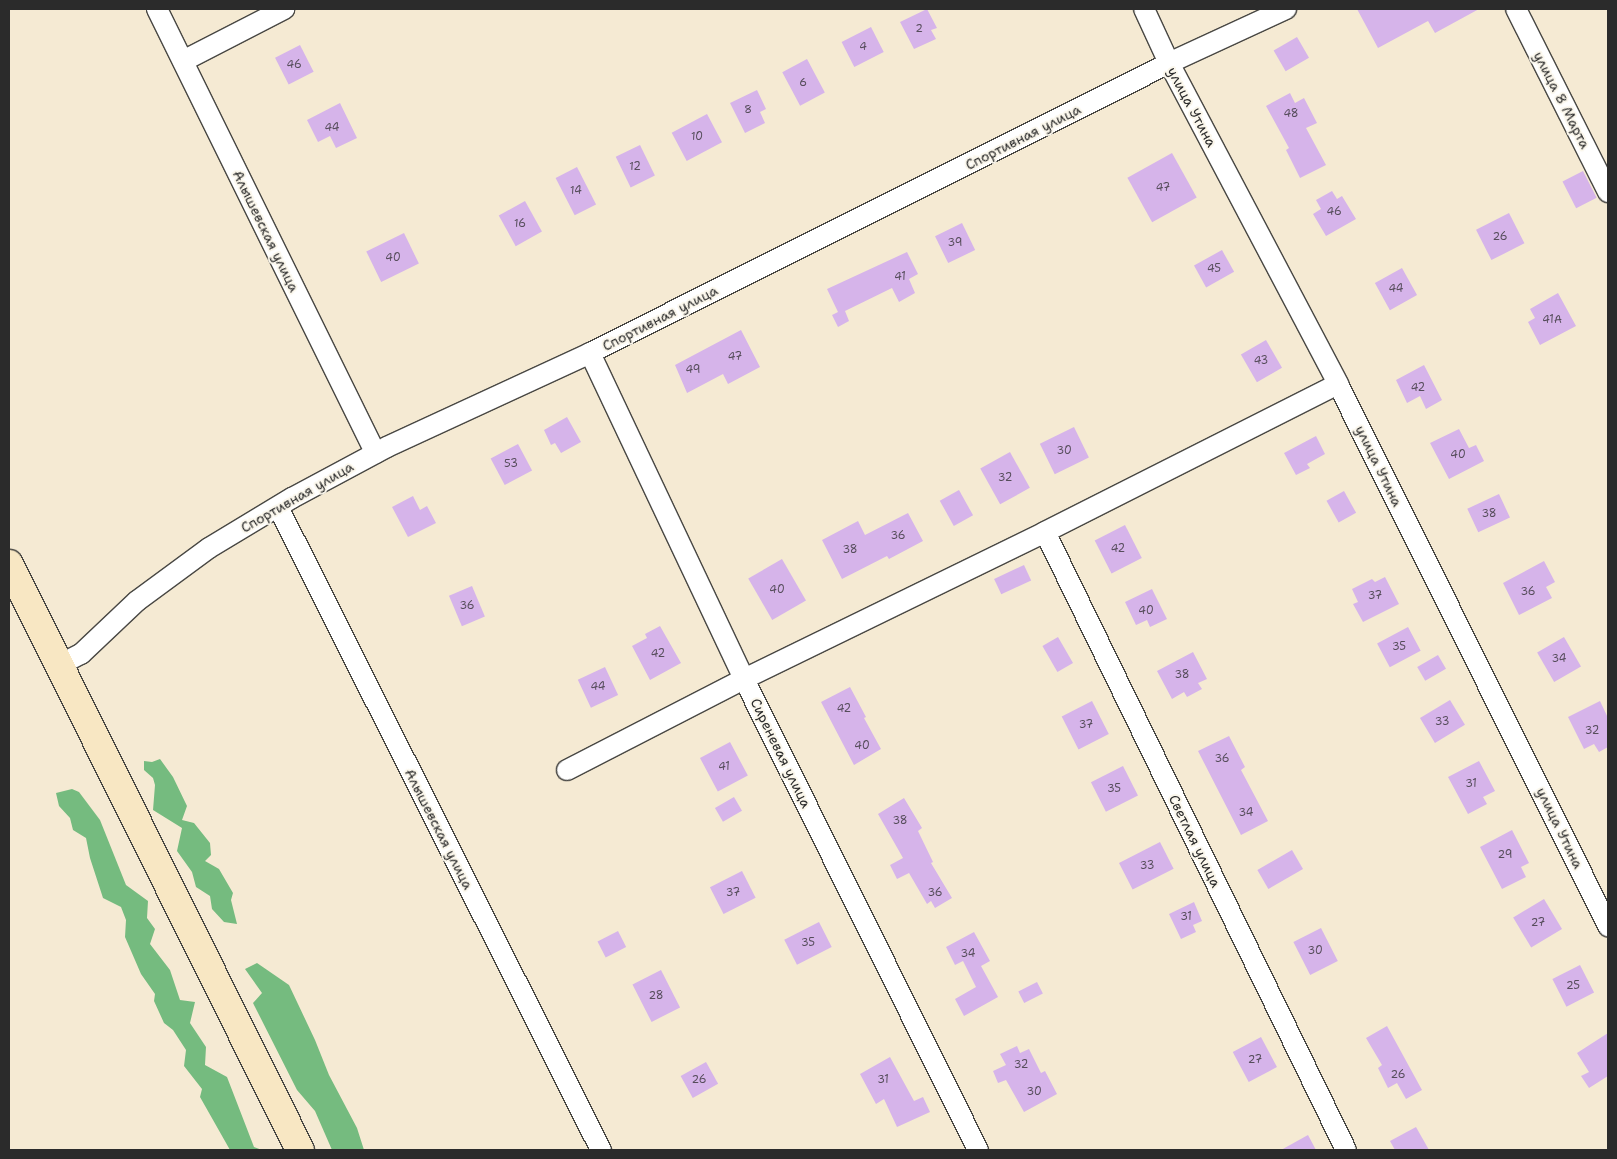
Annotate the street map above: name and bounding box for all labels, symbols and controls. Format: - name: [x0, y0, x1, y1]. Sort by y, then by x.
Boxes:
- house number: 2: [915, 22, 923, 36]
- house number: 4: [859, 40, 867, 54]
- street label: улица 8 Марта: [1530, 49, 1594, 151]
- house number: 46: [286, 58, 302, 72]
- street label: улица Утина: [1164, 64, 1220, 150]
- house number: 6: [799, 76, 807, 90]
- street label: Спортивная улица: [962, 101, 1084, 173]
- house number: 8: [744, 103, 752, 117]
- house number: 48: [1283, 107, 1299, 121]
- house number: 44: [324, 121, 340, 135]
- house number: 10: [691, 130, 703, 144]
- house number: 12: [629, 160, 641, 174]
- street label: Алышевская улица: [229, 167, 303, 295]
- house number: 47: [1156, 181, 1170, 195]
- house number: 14: [570, 184, 582, 198]
- house number: 46: [1326, 205, 1342, 219]
- house number: 16: [514, 217, 526, 231]
- house number: 26: [1493, 230, 1507, 244]
- house number: 39: [948, 236, 962, 250]
- house number: 40: [385, 251, 401, 265]
- house number: 45: [1207, 262, 1221, 276]
- house number: 41: [894, 270, 906, 284]
- street label: Спортивная улица: [599, 282, 721, 354]
- house number: 44: [1388, 282, 1404, 296]
- house number: 41А: [1542, 313, 1562, 327]
- house number: 47: [728, 350, 742, 364]
- house number: 43: [1254, 354, 1268, 368]
- house number: 49: [686, 363, 700, 377]
- house number: 42: [1411, 381, 1425, 395]
- street label: улица Утина: [1352, 423, 1406, 509]
- house number: 30: [1056, 444, 1072, 458]
- house number: 40: [1450, 448, 1466, 462]
- house number: 53: [504, 457, 518, 471]
- street label: Спортивная улица: [238, 458, 356, 536]
- house number: 32: [998, 471, 1012, 485]
- house number: 38: [1481, 507, 1497, 521]
- house number: 36: [890, 529, 906, 543]
- house number: 42: [1111, 542, 1125, 556]
- house number: 38: [842, 543, 858, 557]
- house number: 40: [769, 583, 785, 597]
- house number: 36: [1520, 585, 1536, 599]
- house number: 37: [1368, 589, 1382, 603]
- house number: 36: [459, 599, 475, 613]
- house number: 40: [1138, 604, 1154, 618]
- house number: 35: [1392, 640, 1406, 654]
- house number: 42: [651, 647, 665, 661]
- house number: 34: [1552, 652, 1566, 666]
- house number: 38: [1174, 668, 1190, 682]
- house number: 44: [590, 680, 606, 694]
- street label: Сиреневая улица: [747, 695, 815, 811]
- house number: 42: [837, 702, 851, 716]
- house number: 33: [1435, 715, 1449, 729]
- house number: 37: [1079, 718, 1093, 732]
- house number: 32: [1585, 724, 1599, 738]
- house number: 40: [854, 739, 870, 753]
- house number: 36: [1214, 752, 1230, 766]
- house number: 41: [718, 760, 730, 774]
- street label: Алышевская улица: [401, 766, 477, 892]
- house number: 31: [1465, 777, 1477, 791]
- house number: 35: [1107, 782, 1121, 796]
- street label: улица Утина: [1533, 785, 1587, 871]
- street label: Светлая улица: [1165, 792, 1225, 890]
- house number: 34: [1239, 806, 1253, 820]
- house number: 38: [892, 814, 908, 828]
- house number: 29: [1498, 848, 1512, 862]
- house number: 33: [1140, 859, 1154, 873]
- house number: 37: [726, 886, 740, 900]
- house number: 36: [927, 886, 943, 900]
- house number: 31: [1180, 910, 1192, 924]
- house number: 27: [1531, 916, 1545, 930]
- house number: 35: [801, 936, 815, 950]
- house number: 30: [1307, 944, 1323, 958]
- house number: 34: [961, 947, 975, 961]
- house number: 25: [1566, 979, 1580, 993]
- house number: 28: [648, 989, 664, 1003]
- house number: 27: [1248, 1053, 1262, 1067]
- house number: 32: [1014, 1058, 1028, 1072]
- house number: 26: [1391, 1068, 1405, 1082]
- house number: 26: [692, 1073, 706, 1087]
- house number: 31: [877, 1073, 889, 1087]
- house number: 30: [1026, 1085, 1042, 1099]

